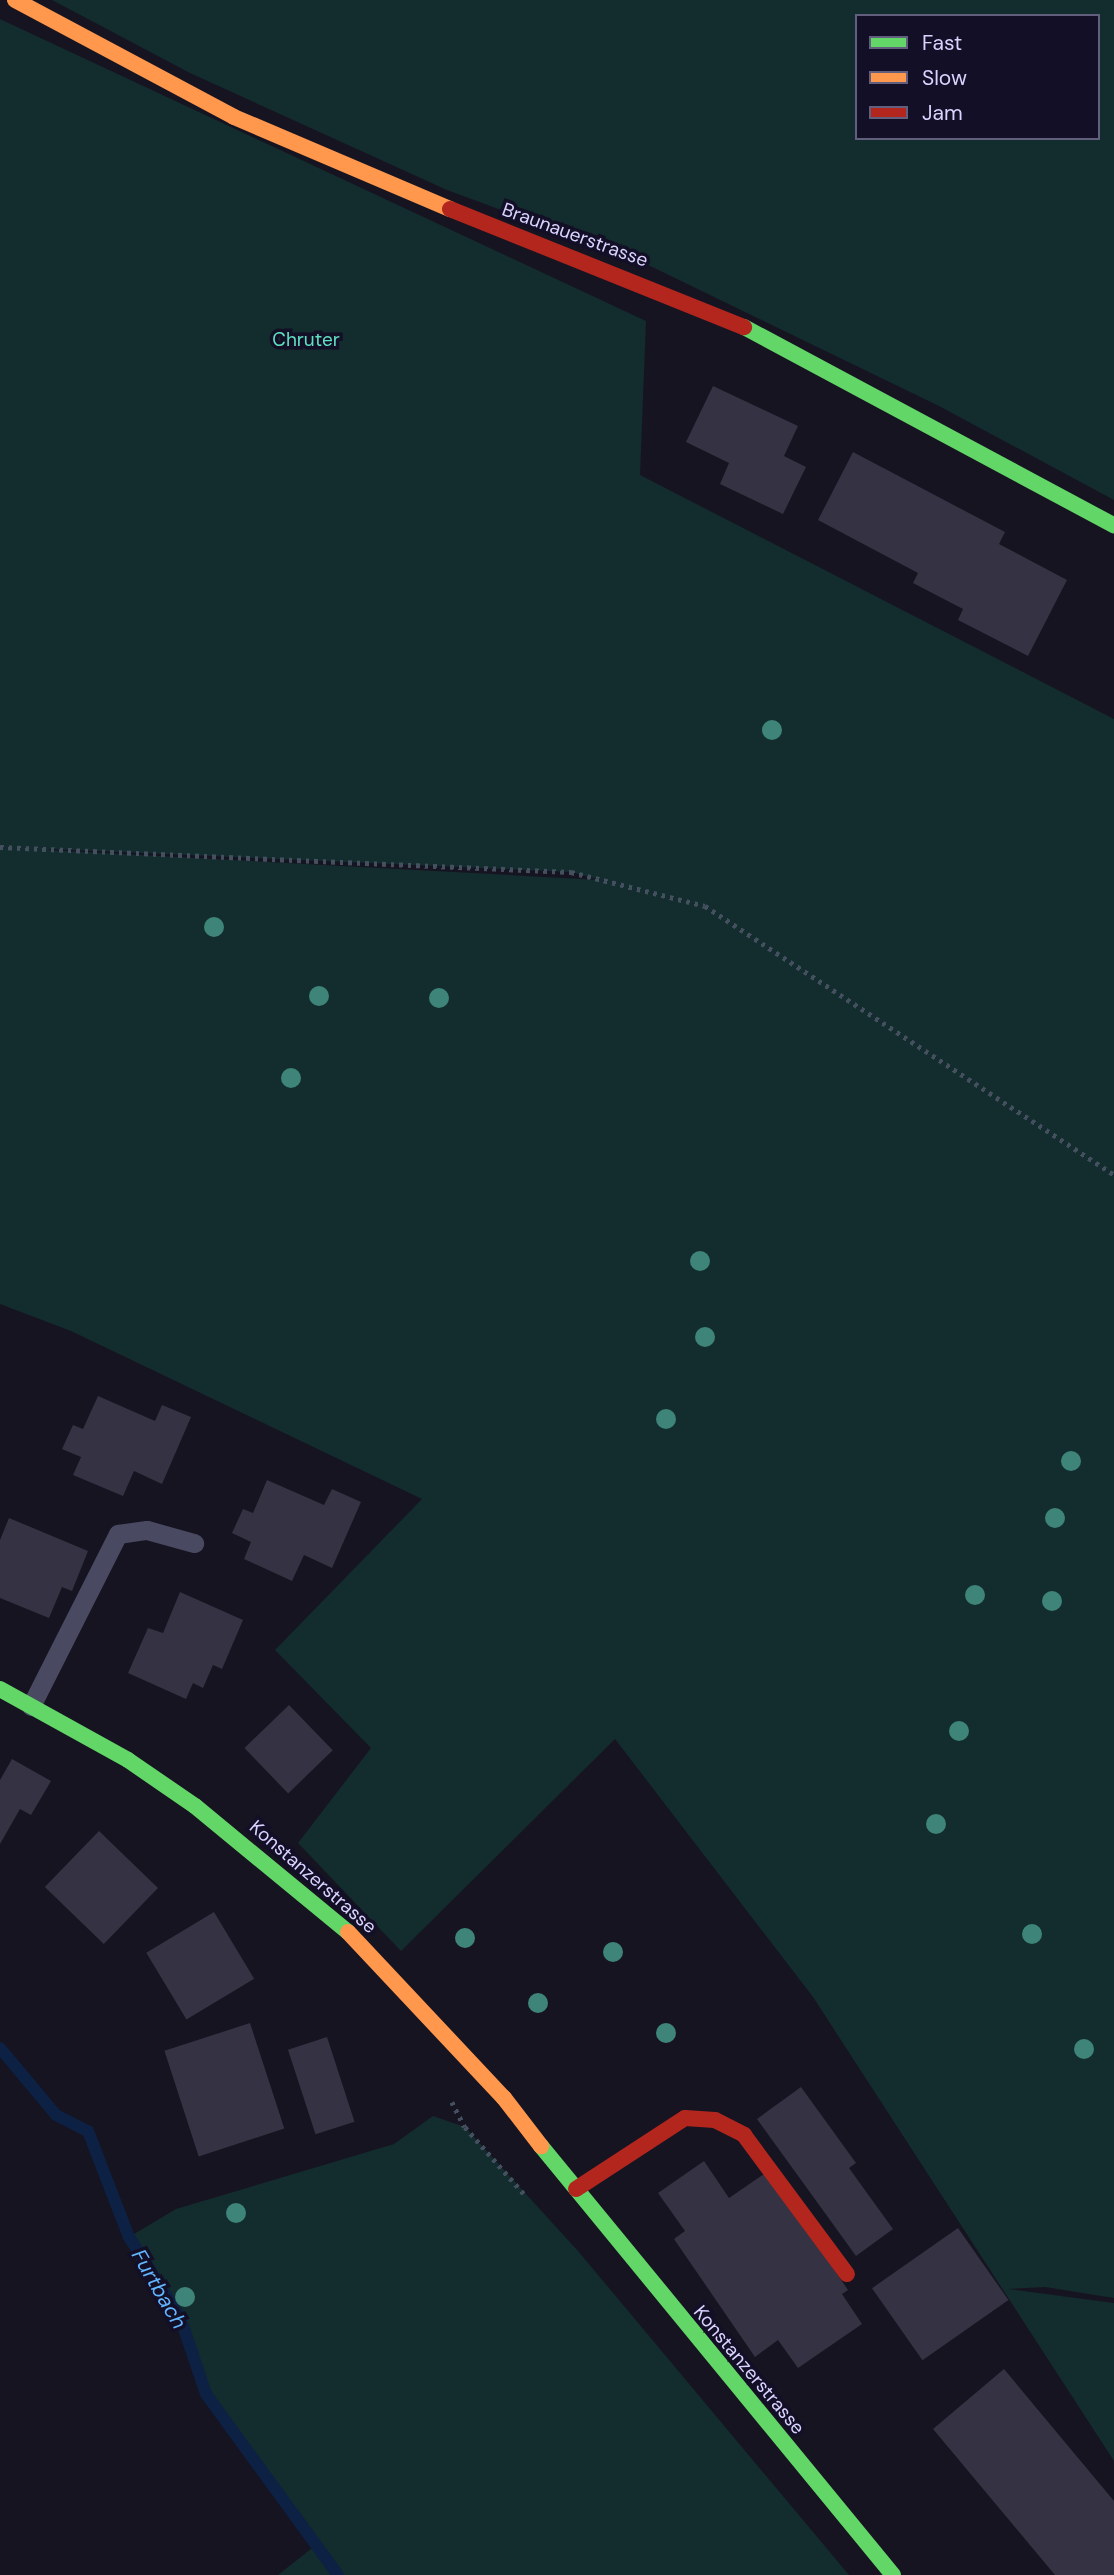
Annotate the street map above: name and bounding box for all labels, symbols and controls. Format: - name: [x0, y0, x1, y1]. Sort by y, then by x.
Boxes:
- legend: [855, 14, 1100, 140]
- text: Fast: [922, 29, 962, 57]
- text: Slow: [922, 64, 967, 92]
- text: Jam: [922, 99, 963, 127]
- street label: Braunauerstrasse: [499, 198, 651, 272]
- park label: Chruter: [272, 329, 340, 351]
- street label: Konstanzerstrasse: [245, 1816, 381, 1938]
- water label: Furtbach: [126, 2245, 192, 2333]
- street label: Konstanzerstrasse: [689, 2301, 809, 2439]

